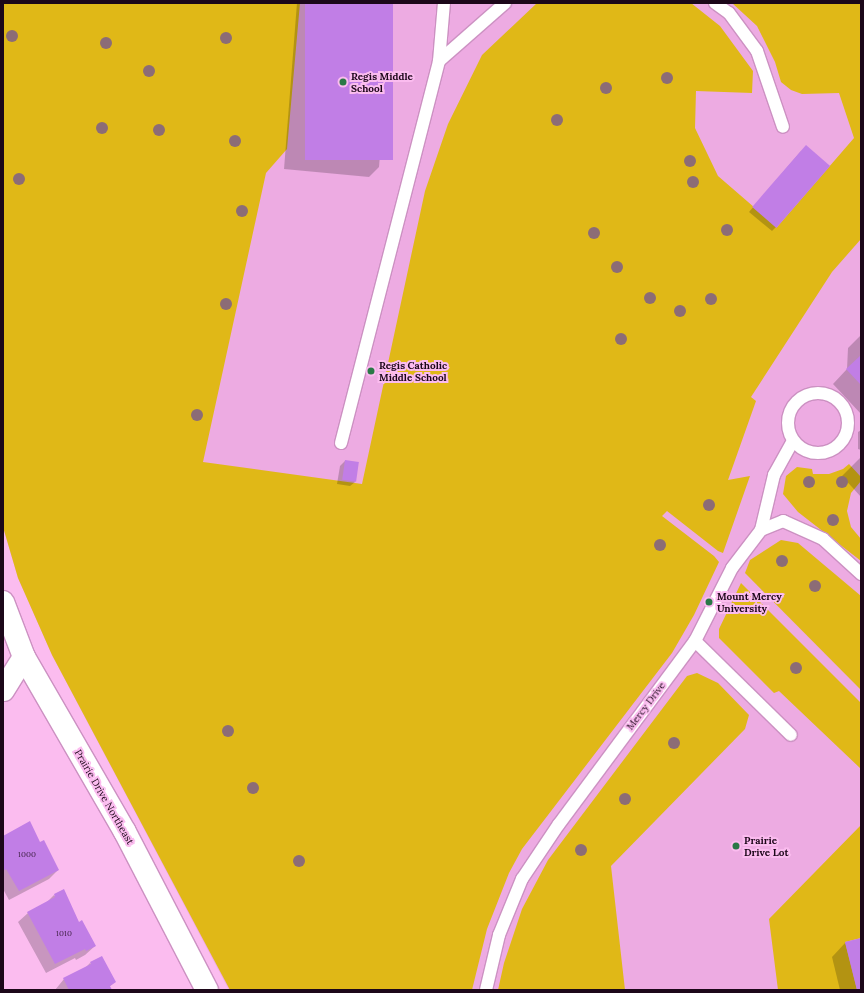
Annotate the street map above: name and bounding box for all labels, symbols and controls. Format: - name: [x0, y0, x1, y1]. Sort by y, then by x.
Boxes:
- place label: Regis Middle School: [351, 70, 413, 94]
- marker: Regis Middle School: [338, 77, 348, 87]
- place label: Regis Catholic Middle School: [379, 359, 447, 382]
- marker: Regis Catholic Middle School: [366, 366, 376, 376]
- place label: Mount Mercy University: [717, 590, 782, 614]
- marker: Mount Mercy University: [704, 597, 714, 607]
- street label: Mercy Drive: [624, 680, 668, 732]
- street label: Prairie Drive Northeast: [72, 747, 136, 847]
- place label: Prairie Drive Lot: [744, 834, 789, 858]
- marker: Prairie Drive Lot: [731, 841, 741, 851]
- house number: 1000: [18, 850, 36, 860]
- house number: 1010: [56, 929, 72, 939]

